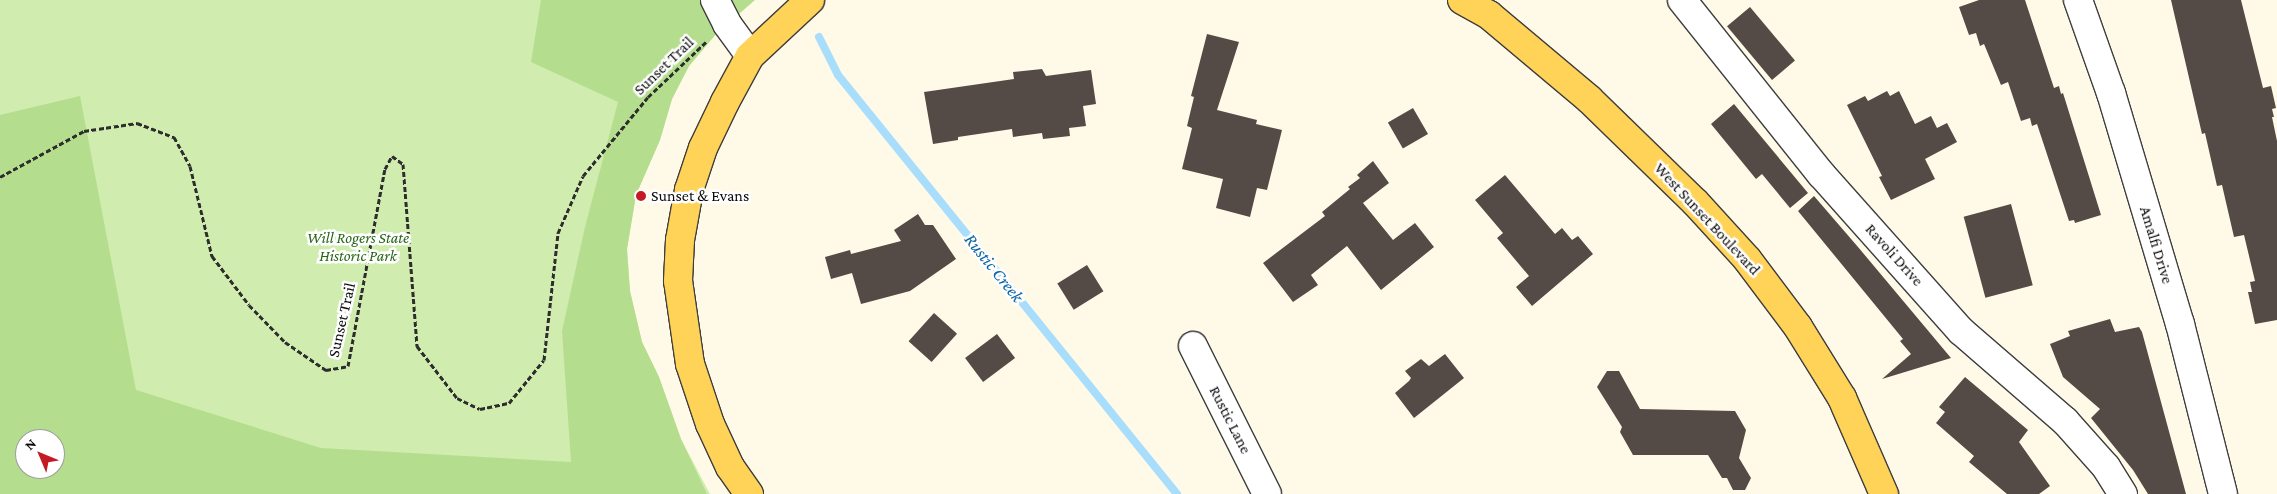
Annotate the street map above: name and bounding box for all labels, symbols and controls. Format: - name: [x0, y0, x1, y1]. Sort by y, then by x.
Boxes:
- street label: Sunset Trail: [630, 33, 698, 99]
- street label: West Sunset Boulevard: [1650, 159, 1764, 279]
- place label: Sunset & Evans: [651, 186, 749, 206]
- marker: Sunset & Evans: [635, 190, 647, 202]
- street label: Amalfi Drive: [2135, 204, 2177, 286]
- street label: Ravoli Drive: [1861, 220, 1927, 290]
- park label: Will Rogers State Historic Park: [307, 228, 409, 266]
- water label: Rustic Creek: [960, 229, 1028, 307]
- street label: Sunset Trail: [324, 281, 360, 359]
- street label: Rustic Lane: [1205, 383, 1255, 457]
- north arrow: [15, 429, 65, 479]
- text: N: [21, 435, 39, 453]

